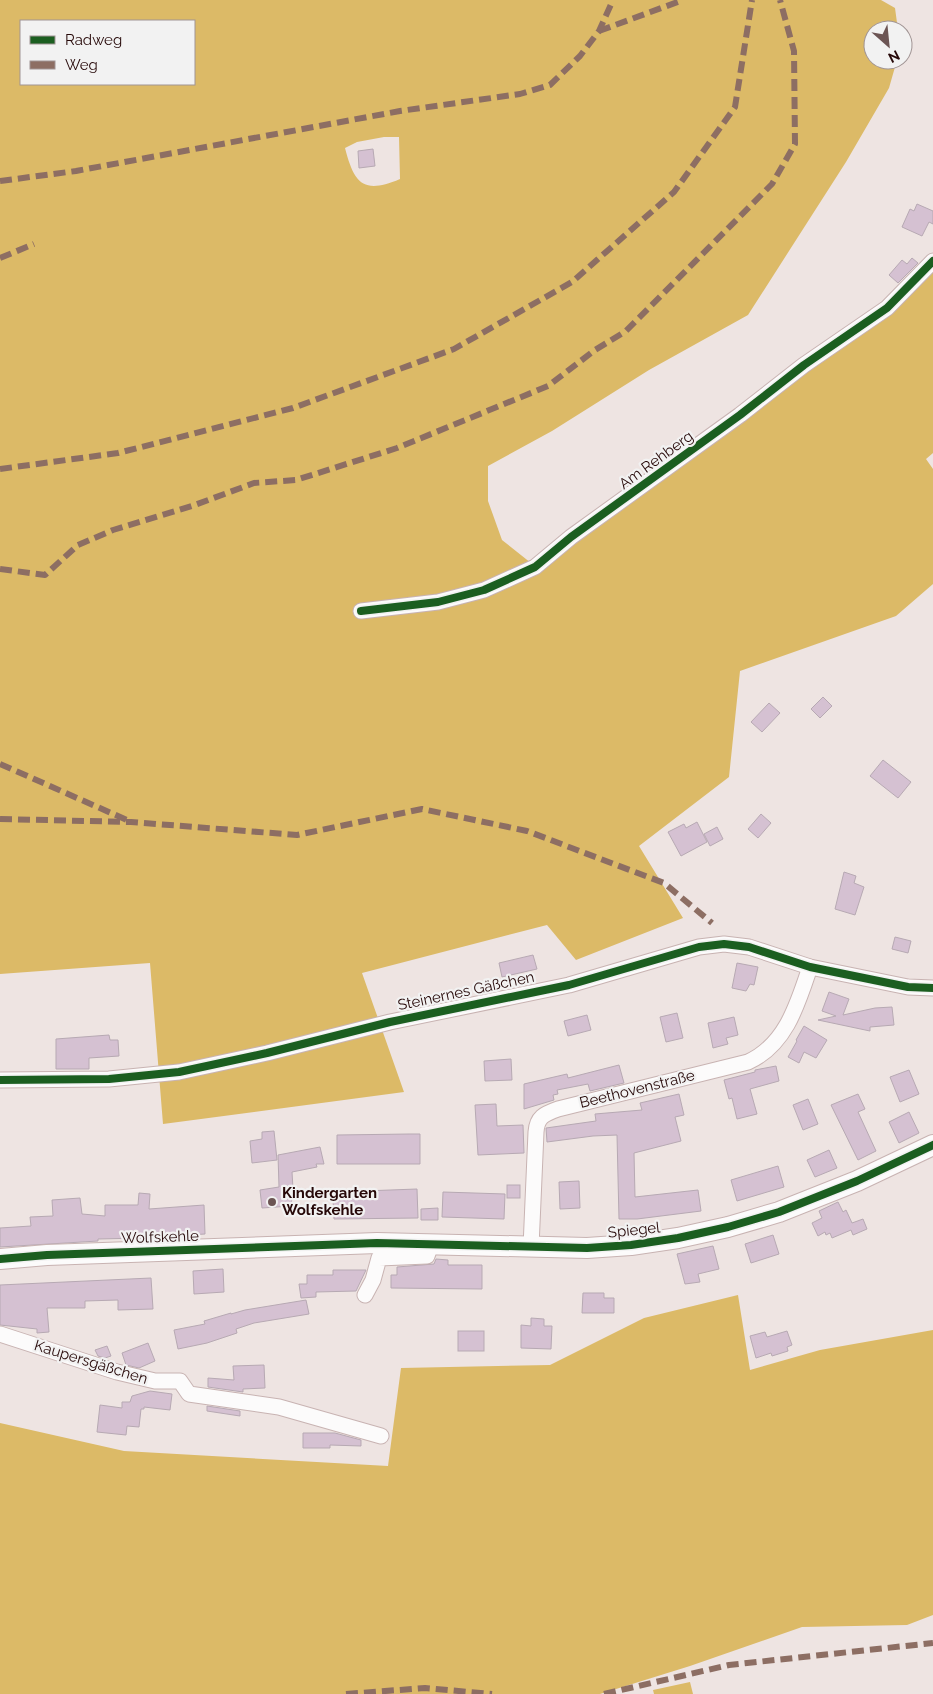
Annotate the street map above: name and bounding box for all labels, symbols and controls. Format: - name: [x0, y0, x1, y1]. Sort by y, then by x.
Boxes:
- legend: [20, 20, 195, 85]
- north arrow: [863, 20, 913, 70]
- text: Radweg: [65, 31, 122, 49]
- text: N: [886, 47, 902, 66]
- text: Weg: [65, 56, 98, 74]
- street label: Am Rehberg: [615, 427, 697, 493]
- street label: Steinernes Gäßchen: [396, 968, 536, 1014]
- street label: Beethovenstraße: [578, 1066, 697, 1112]
- place label: Kindergarten Wolfskehle: [282, 1184, 377, 1219]
- marker: Kindergarten Wolfskehle: [266, 1196, 278, 1208]
- street label: Spiegel: [607, 1218, 662, 1242]
- street label: Wolfskehle: [121, 1227, 199, 1247]
- street label: Kaupersgäßchen: [32, 1336, 150, 1388]

